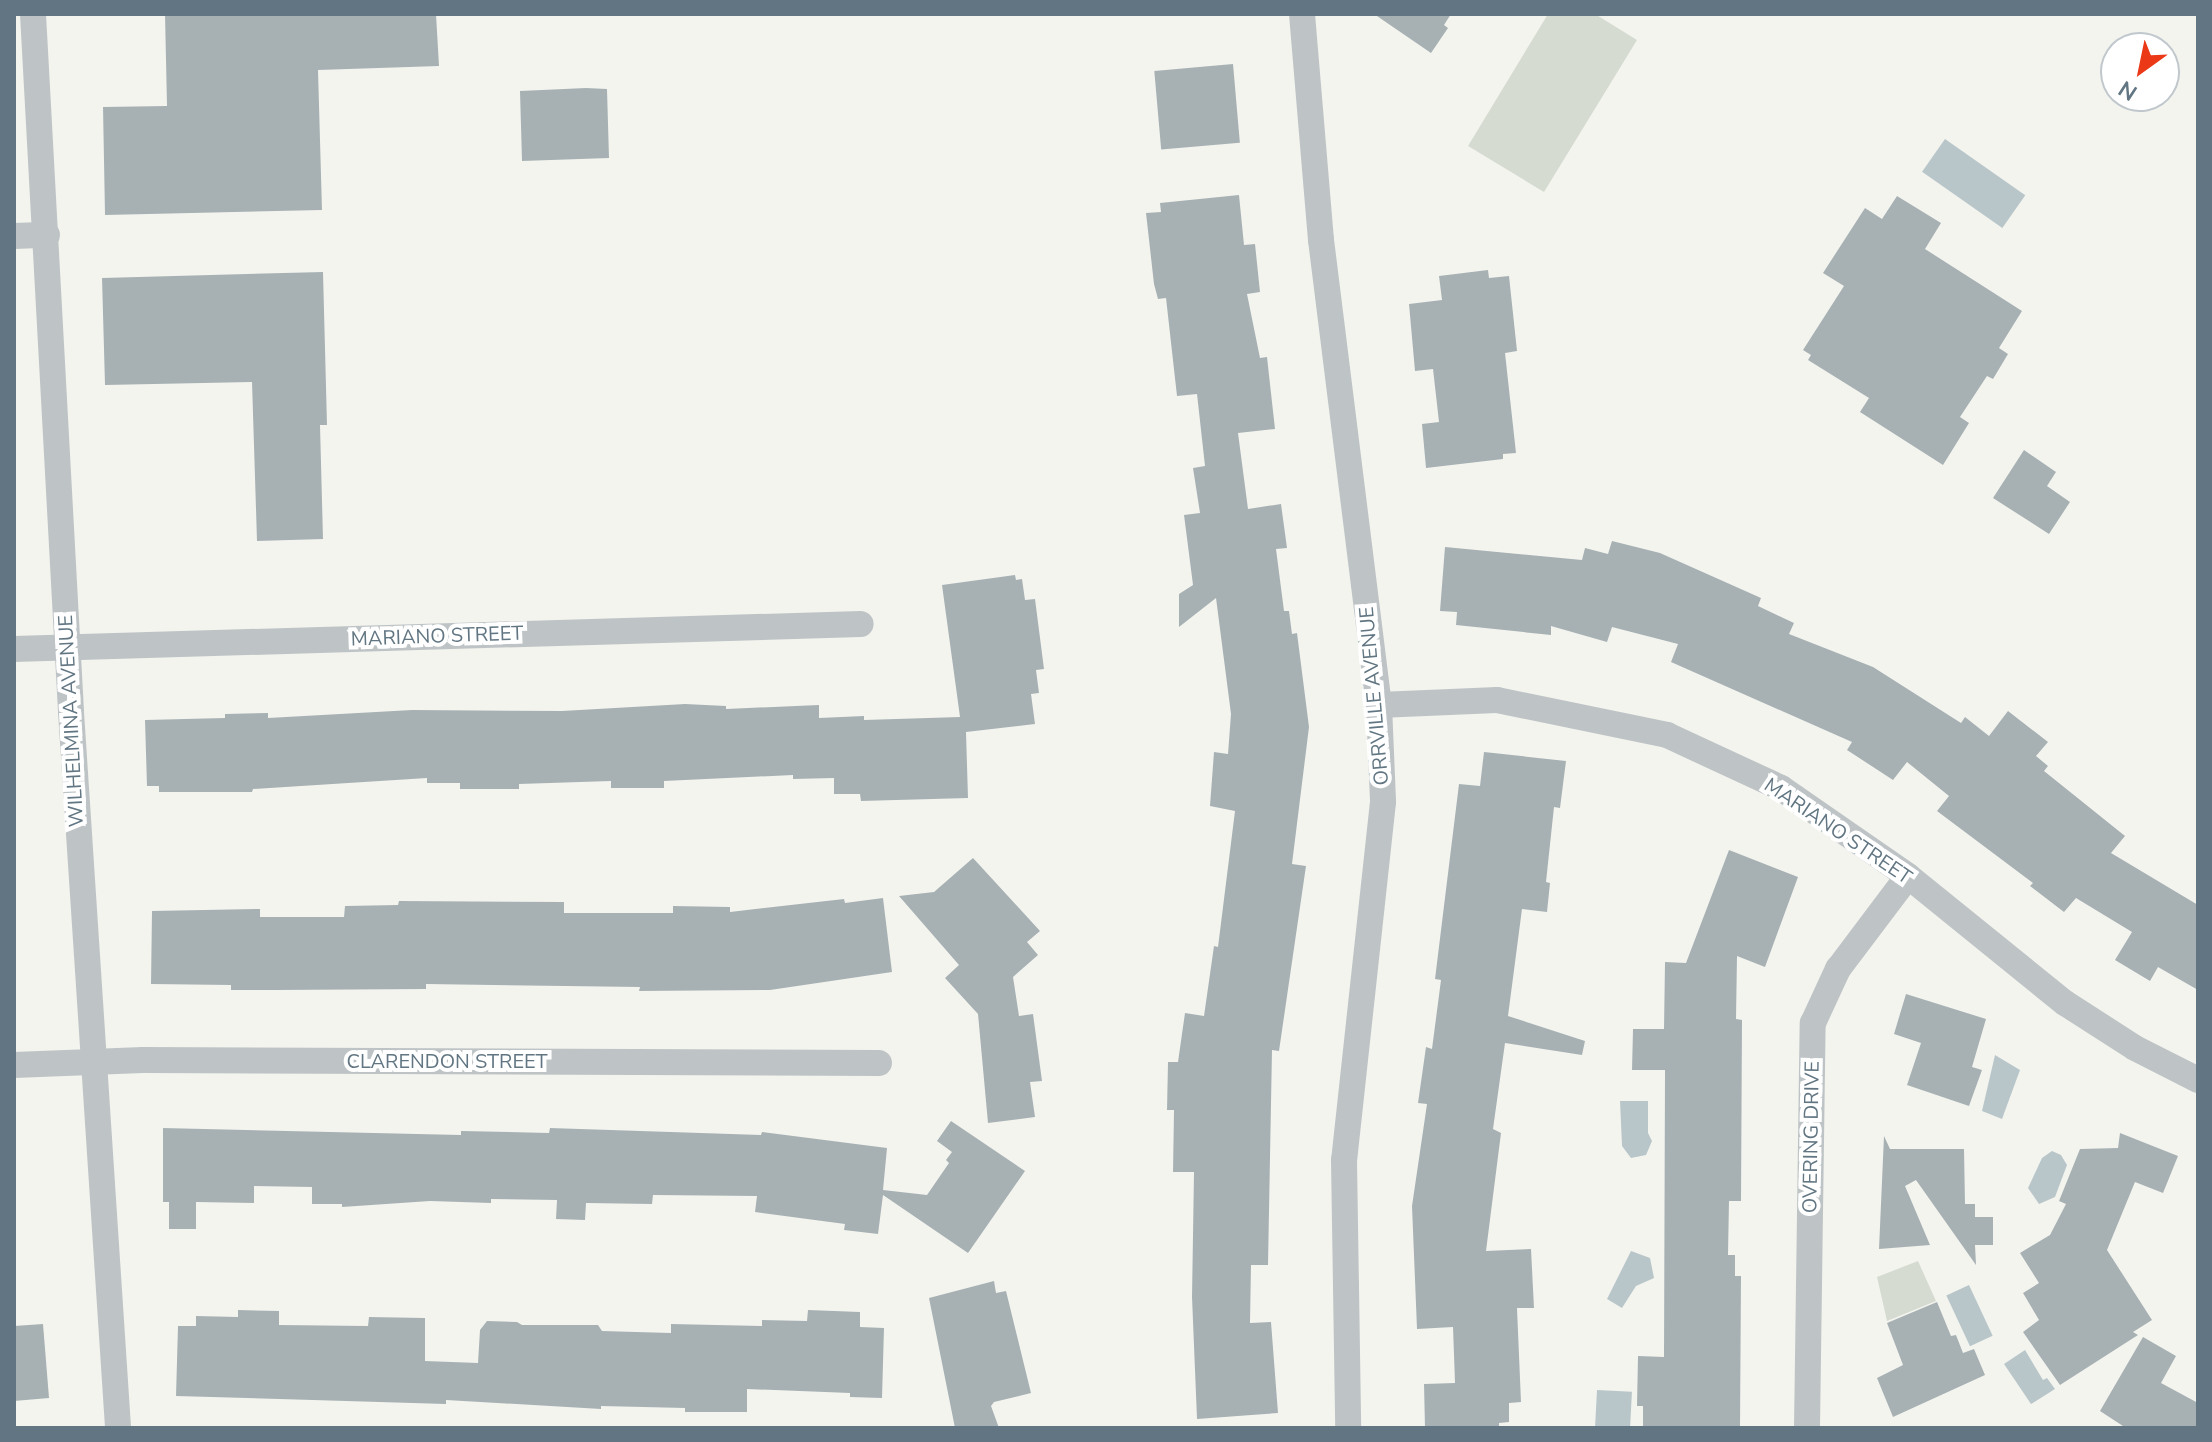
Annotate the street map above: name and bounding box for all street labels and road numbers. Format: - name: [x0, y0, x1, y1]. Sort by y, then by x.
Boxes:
- street label: ORRVILLE AVENUE: [1354, 606, 1394, 786]
- street label: WILHELMINA AVENUE: [53, 614, 89, 828]
- street label: MARIANO STREET: [350, 621, 524, 651]
- street label: MARIANO STREET: [1760, 773, 1916, 889]
- street label: CLARENDON STREET: [347, 1049, 547, 1073]
- street label: OVERING DRIVE: [1798, 1061, 1824, 1213]

